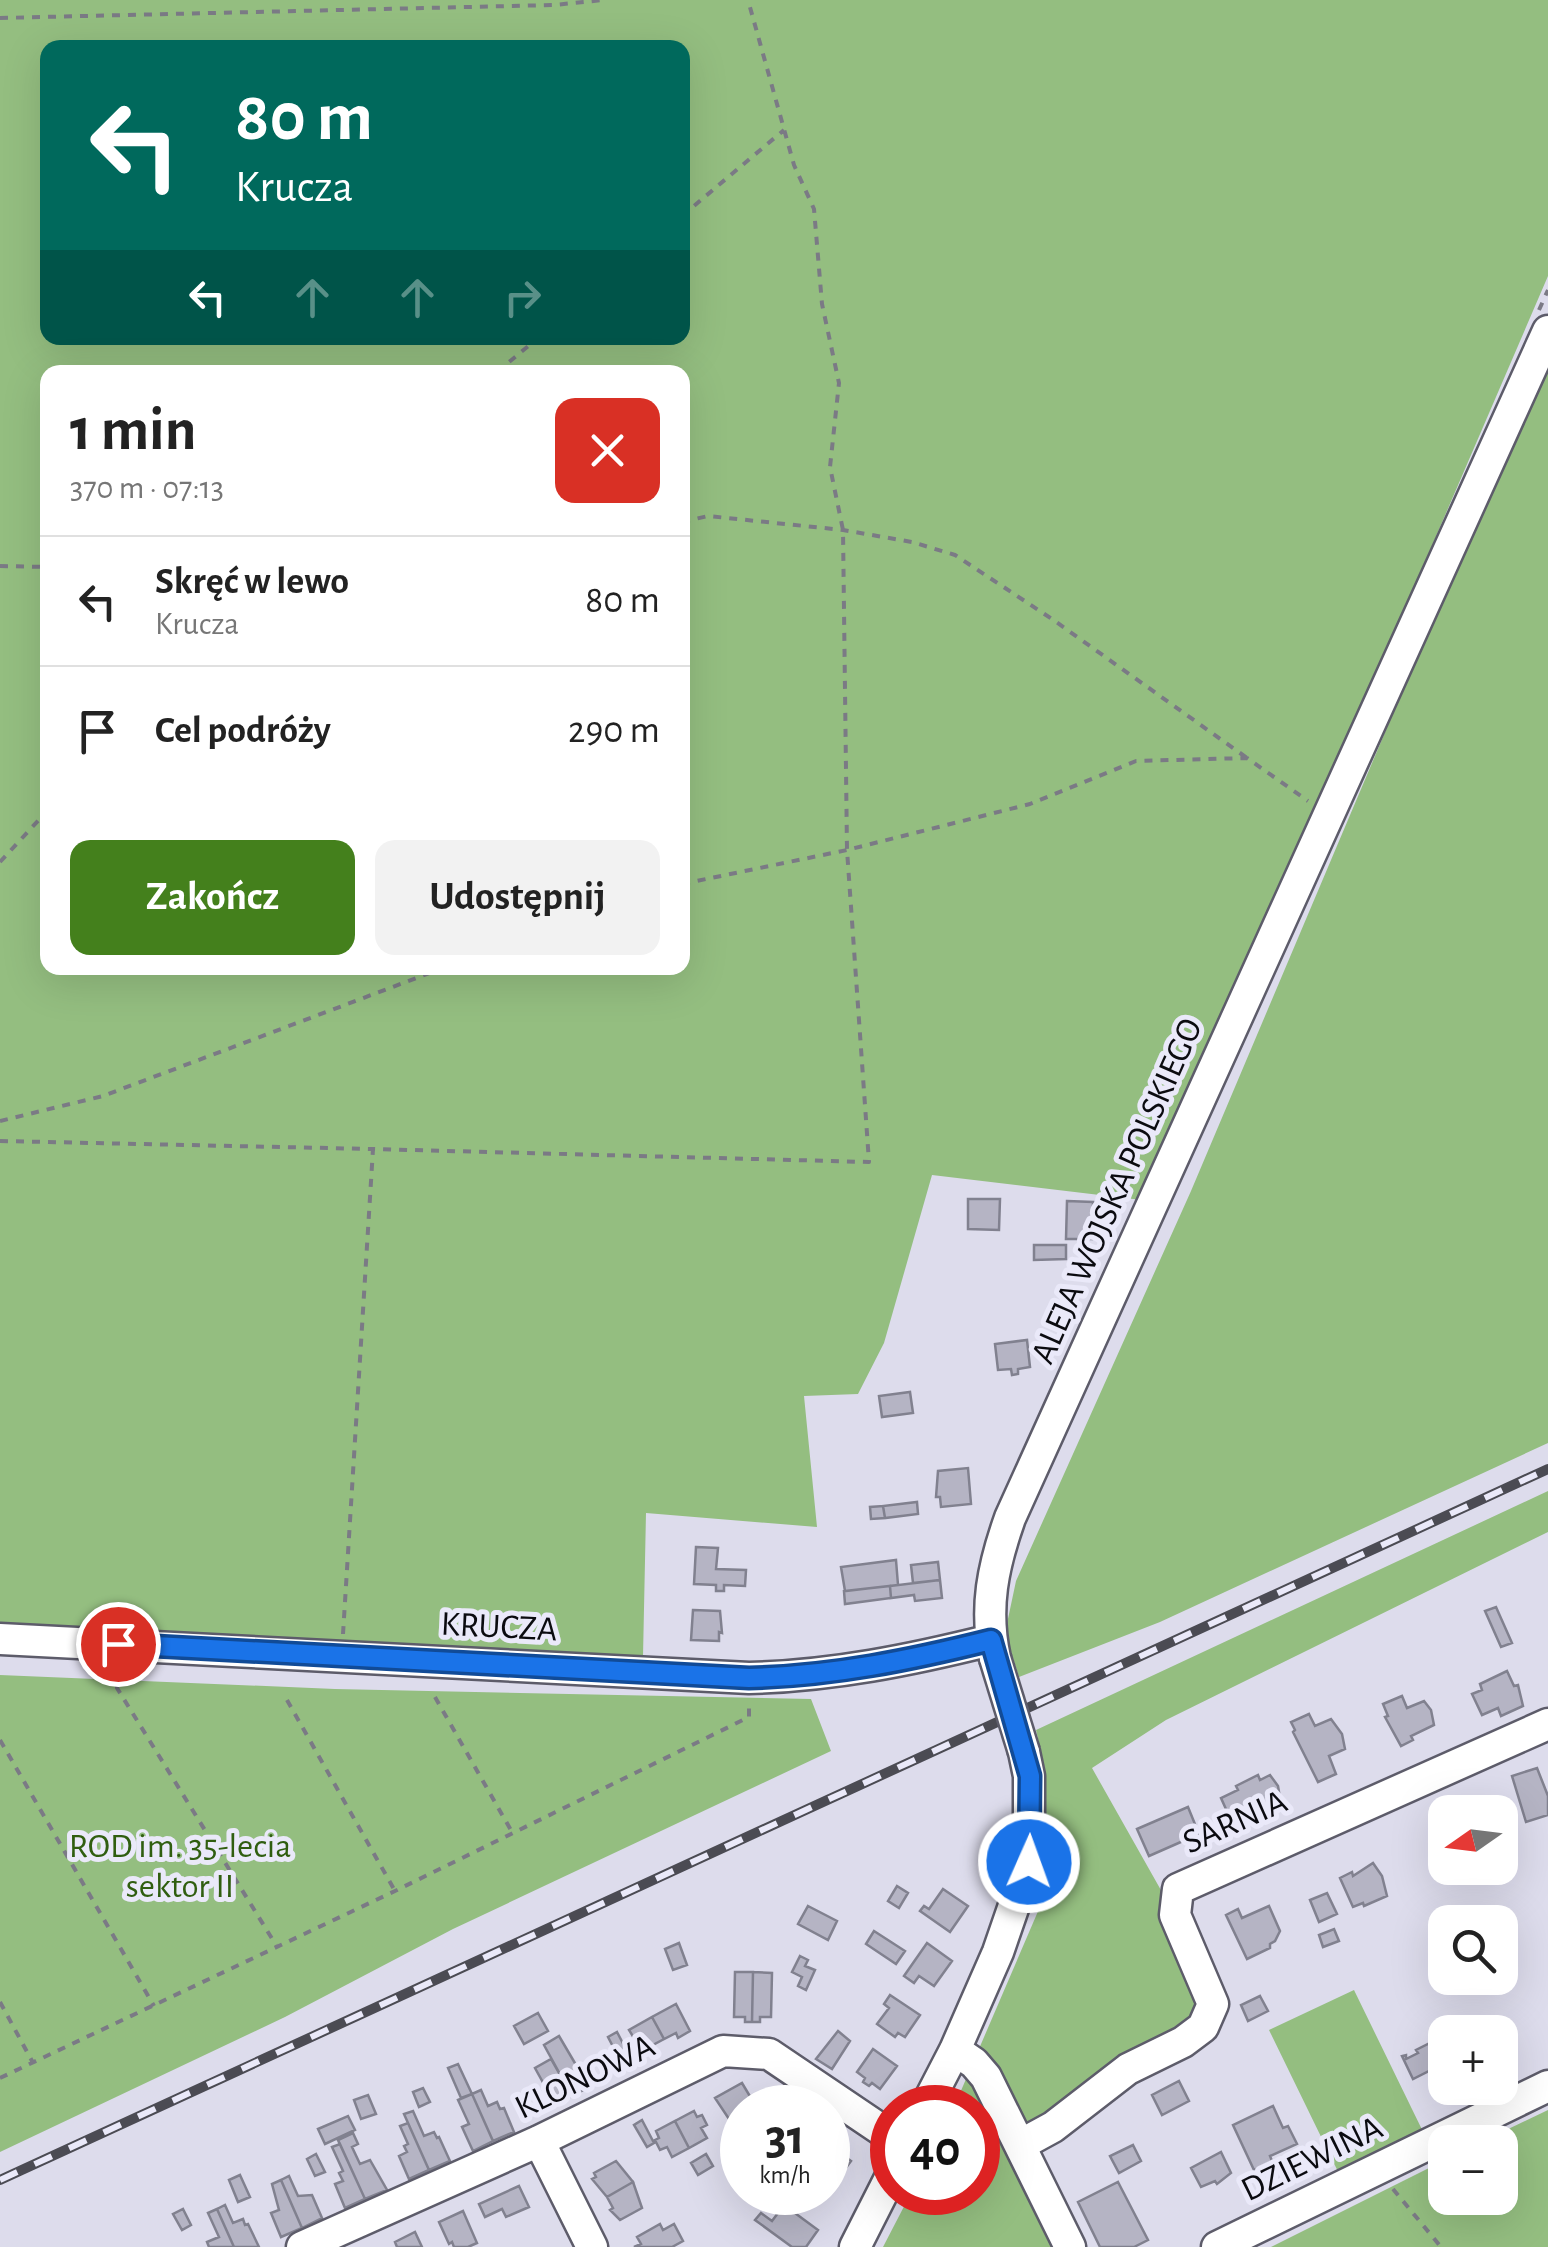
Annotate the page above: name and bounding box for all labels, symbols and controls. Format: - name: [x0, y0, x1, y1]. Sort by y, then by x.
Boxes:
- icon: left: [70, 80, 200, 210]
- text: 80 m: [235, 83, 373, 153]
- text: Krucza: [235, 165, 353, 210]
- icon: left: [180, 270, 235, 325]
- icon: ahead: [285, 270, 340, 325]
- icon: ahead: [390, 270, 445, 325]
- icon: right: [495, 270, 550, 325]
- button: close: [555, 398, 660, 503]
- text: 1 min: [70, 401, 196, 461]
- text: 370 m · 07:13: [70, 472, 224, 504]
- text: Skręć w lewo: [155, 563, 349, 601]
- icon: left: [70, 574, 125, 629]
- text: 80 m: [585, 582, 660, 620]
- text: Krucza: [155, 608, 239, 640]
- icon: arrive: [70, 704, 125, 759]
- text: Cel podróży: [155, 712, 331, 750]
- text: 290 m: [568, 712, 660, 750]
- button: Zakończ: [70, 840, 355, 955]
- button: Udostępnij: [375, 840, 660, 955]
- street label: ALEJA WOJSKA POLSKIEGO: [1025, 1013, 1209, 1369]
- pin: [76, 1602, 161, 1687]
- street label: KRUCZA: [440, 1606, 558, 1648]
- icon: arrive: [91, 1617, 146, 1672]
- street label: SARNIA: [1178, 1784, 1292, 1860]
- north arrow: [1428, 1795, 1518, 1885]
- map controls: [1428, 1795, 1518, 2215]
- position arrow: [977, 1810, 1081, 1914]
- park label: ROD im. 35-lecia sektor II: [69, 1829, 291, 1904]
- button: search: [1428, 1905, 1518, 1995]
- button: +: [1428, 2015, 1518, 2105]
- street label: KLONOWA: [510, 2028, 660, 2126]
- speed limit sign: 40: [870, 2085, 1000, 2215]
- street label: DZIEWINA: [1236, 2110, 1388, 2208]
- text: 31: [765, 2113, 805, 2163]
- button: −: [1428, 2125, 1518, 2215]
- text: km/h: [759, 2163, 811, 2188]

